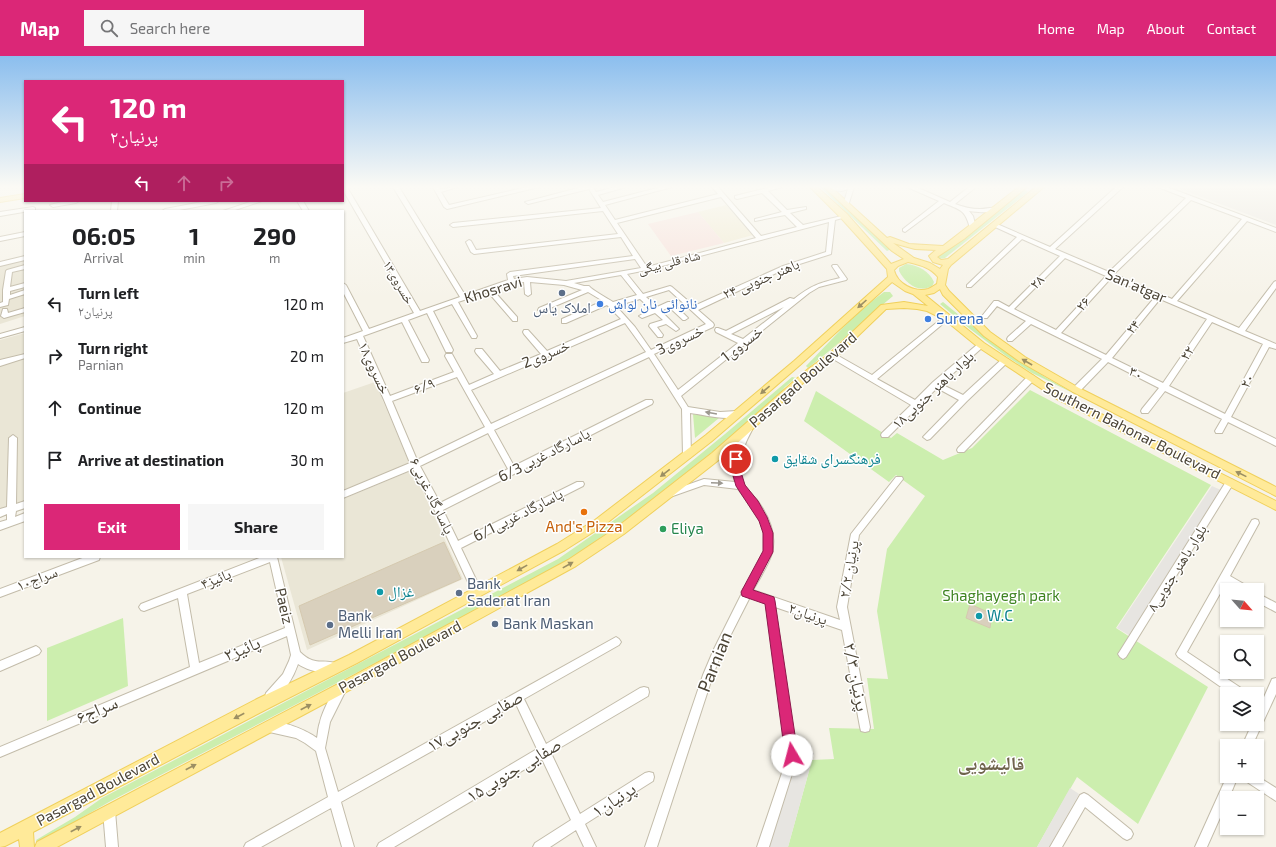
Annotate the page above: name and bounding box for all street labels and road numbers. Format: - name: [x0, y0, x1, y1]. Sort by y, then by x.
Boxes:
- street label: شاه قلی بیگی: [636, 247, 702, 278]
- street label: ۲۴ باهنر جنوبی: [720, 254, 802, 304]
- street label: خسروى۱۳: [379, 257, 418, 307]
- street label: San'atgar: [1103, 264, 1170, 306]
- street label: ۲۸: [1025, 270, 1048, 292]
- street label: Khosravi: [462, 272, 524, 306]
- street label: ۲۶: [1071, 292, 1094, 314]
- street label: ۲۴: [1121, 315, 1144, 337]
- street label: 3خسروى: [653, 320, 707, 360]
- street label: خسروى1: [717, 321, 767, 367]
- street label: Pasargad Boulevard: [745, 328, 860, 431]
- street label: خسروى2: [519, 335, 573, 373]
- street label: خسروى۱۸: [353, 339, 395, 398]
- street label: ۲۲: [1175, 342, 1198, 363]
- street label: ۱۸بلوار باهنر جنوبی: [888, 347, 978, 433]
- street label: ۳۰: [1126, 361, 1146, 383]
- street label: ۲۰: [1235, 370, 1257, 391]
- street label: ۶/۹: [411, 373, 437, 397]
- street label: Southern Bahonar Boulevard: [1041, 378, 1224, 483]
- street label: پاسارگاد غربی6/3: [495, 423, 593, 487]
- street label: پاسارگاد غربی۶: [405, 454, 459, 538]
- street label: پاسارگاد غربی6/1: [470, 484, 566, 546]
- street label: ۸بلوار باهنر جنوبی: [1142, 521, 1212, 615]
- street label: پرنیان ۲/۲: [834, 539, 864, 599]
- street label: سراج۱۰: [14, 562, 61, 596]
- street label: پائیز۴: [198, 564, 234, 593]
- street label: Paeiz: [272, 586, 298, 626]
- street label: پرنیان۲: [786, 598, 830, 630]
- street label: Pasargad Boulevard: [335, 616, 464, 696]
- street label: Parnian: [692, 628, 736, 695]
- street label: پائیز۲: [220, 631, 264, 666]
- street label: پرنیان ۲/۳: [838, 641, 874, 713]
- street label: صفایی جنوبی۱۷: [422, 685, 527, 757]
- street label: سراج۶: [73, 691, 121, 729]
- street label: صفایی جنوبی۱۵: [462, 732, 565, 807]
- street label: Pasargad Boulevard: [33, 749, 162, 829]
- street label: پرنیان۱: [587, 777, 640, 822]

